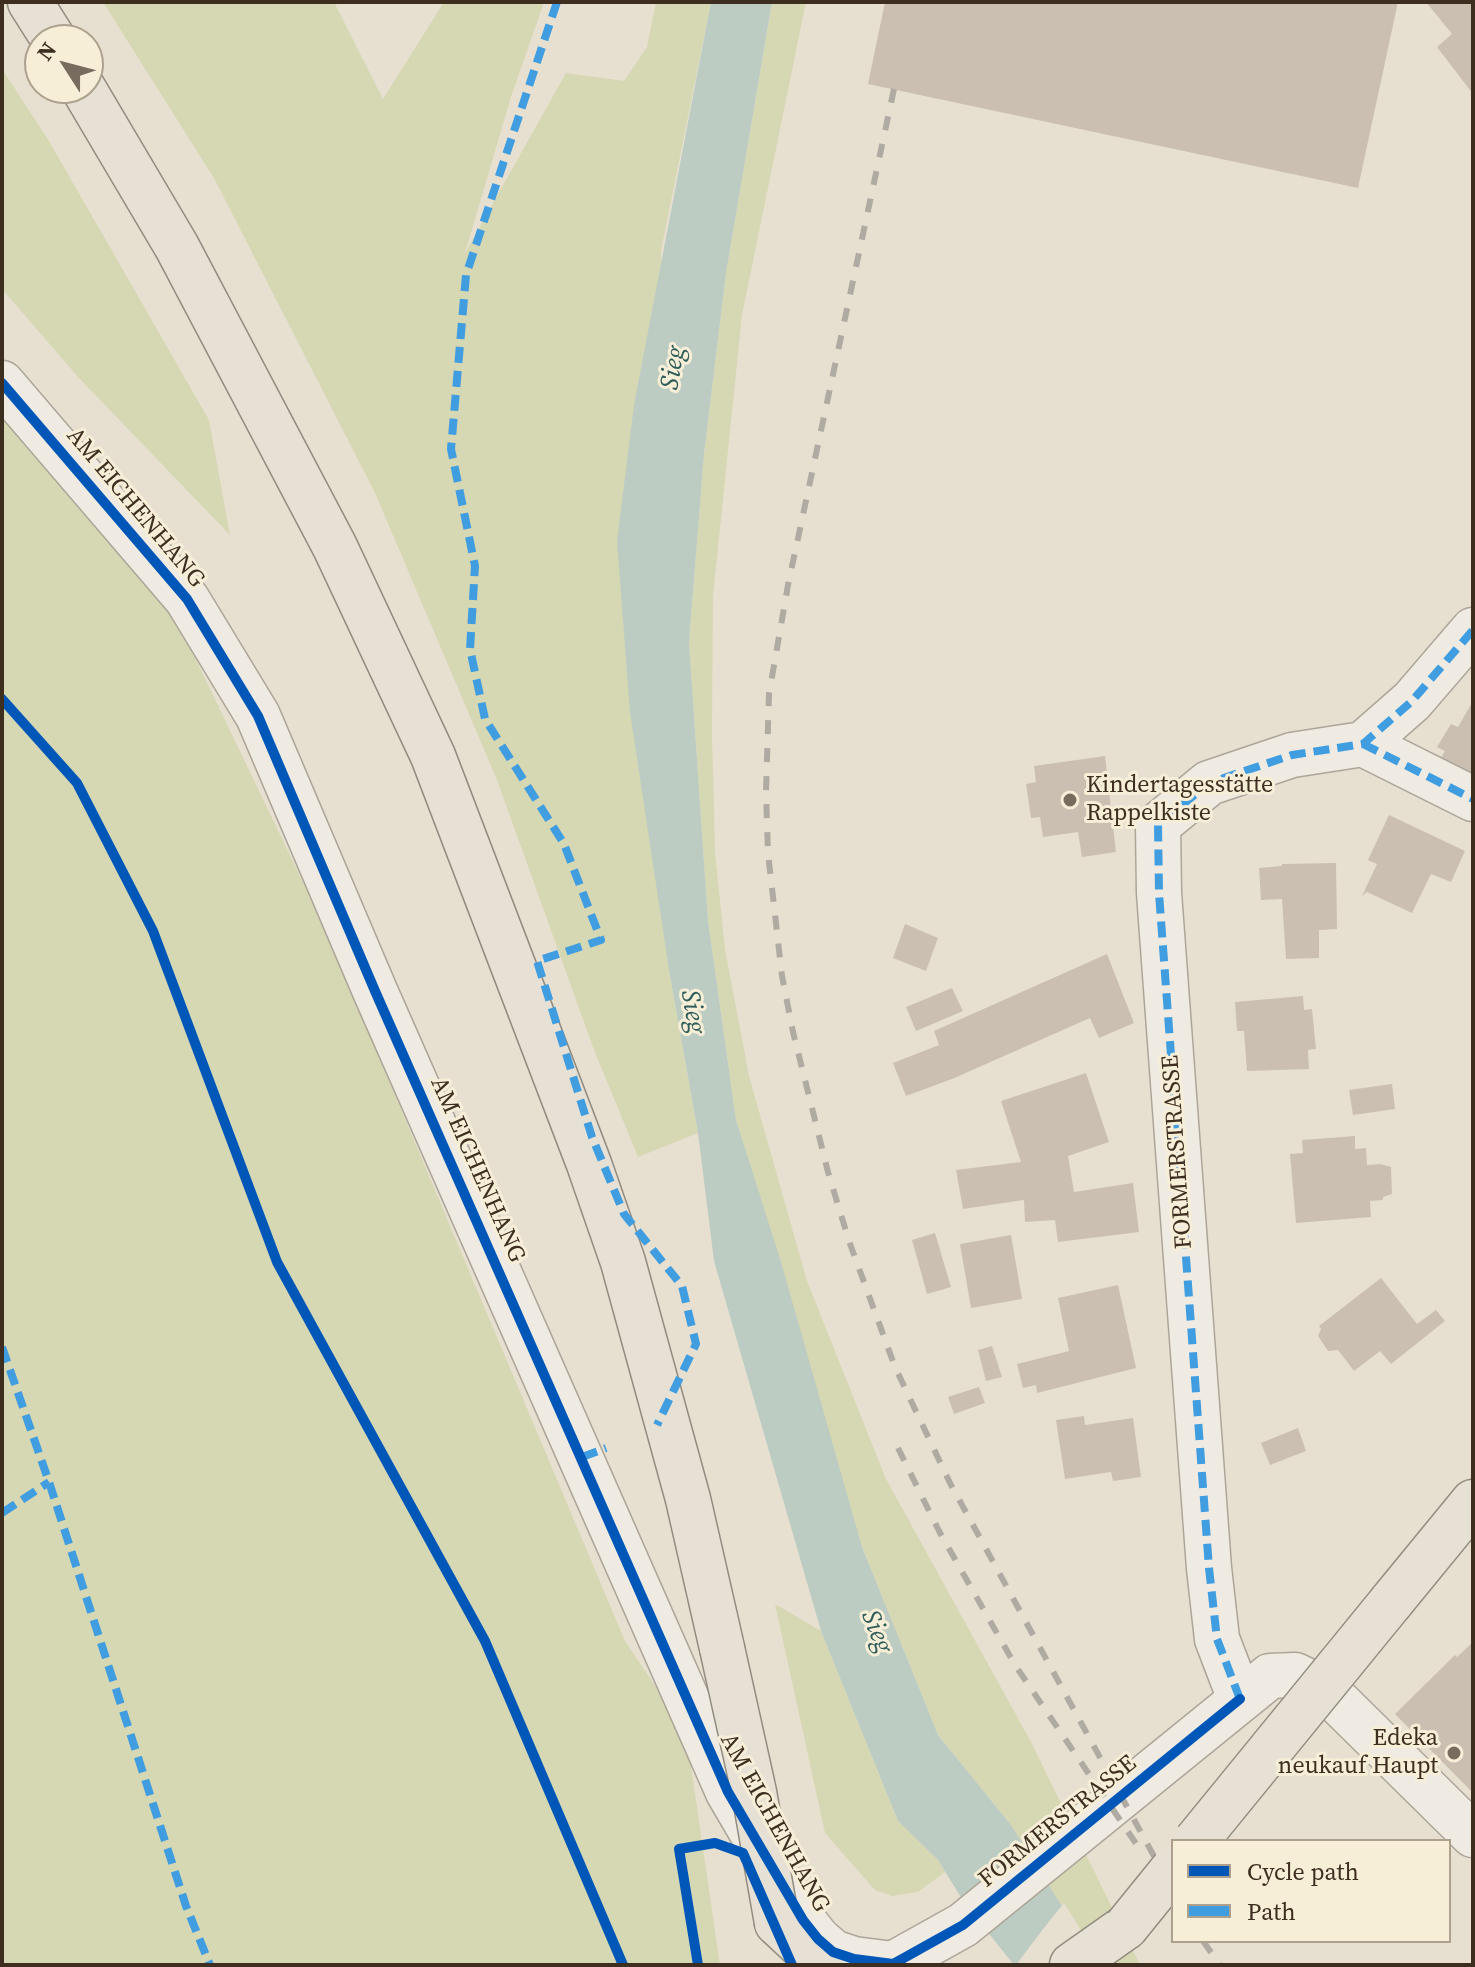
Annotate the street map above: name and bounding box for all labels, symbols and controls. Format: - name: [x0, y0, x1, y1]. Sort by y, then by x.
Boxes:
- north arrow: [24, 24, 104, 104]
- text: N: [29, 36, 63, 66]
- water label: Sieg: [655, 344, 693, 392]
- street label: AM EICHENHANG: [60, 422, 210, 594]
- place label: Kindertagesstätte Rappelkiste: [1086, 772, 1273, 828]
- marker: Kindertagesstätte Rappelkiste: [1061, 791, 1079, 809]
- water label: Sieg: [673, 988, 711, 1036]
- street label: FORMERSTRASSE: [1157, 1054, 1199, 1250]
- street label: AM EICHENHANG: [423, 1073, 531, 1267]
- water label: Sieg: [853, 1606, 899, 1658]
- place label: Edeka neukauf Haupt: [1278, 1725, 1438, 1781]
- street label: AM EICHENHANG: [713, 1729, 835, 1917]
- marker: Edeka neukauf Haupt: [1445, 1744, 1463, 1762]
- street label: FORMERSTRASSE: [973, 1750, 1143, 1894]
- legend: [1171, 1839, 1451, 1943]
- text: Cycle path: [1247, 1855, 1359, 1888]
- text: Path: [1247, 1895, 1296, 1928]

